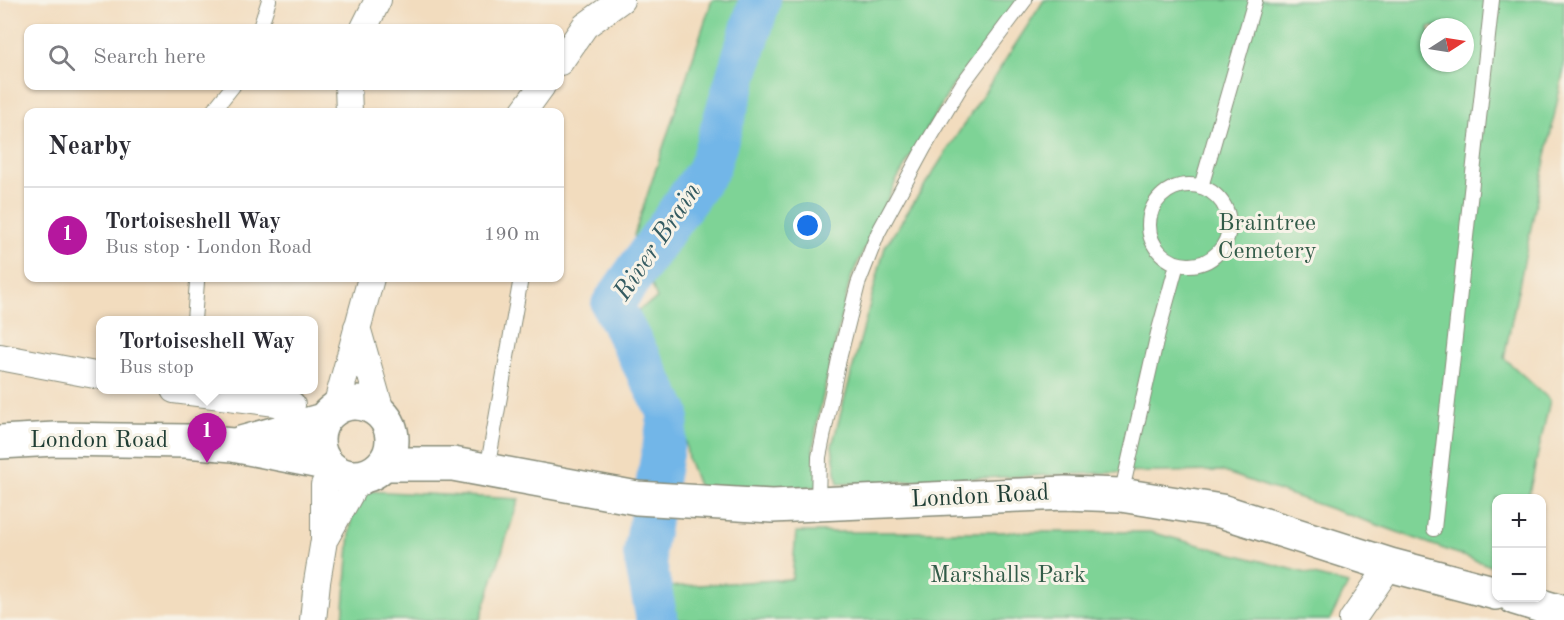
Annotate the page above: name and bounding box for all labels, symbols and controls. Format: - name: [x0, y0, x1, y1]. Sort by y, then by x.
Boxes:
- north arrow: [1420, 18, 1474, 72]
- search box: [24, 24, 564, 90]
- icon: search: [45, 41, 78, 74]
- text: Search here: [93, 46, 206, 68]
- text: Nearby: [48, 134, 132, 160]
- water label: River Brain: [609, 179, 707, 306]
- text: Tortoiseshell Way: [105, 211, 281, 233]
- your location: [793, 211, 822, 240]
- park label: Braintree Cemetery: [1217, 212, 1317, 264]
- text: 1: [62, 225, 73, 245]
- text: 190 m: [484, 225, 540, 245]
- text: Bus stop · London Road: [105, 238, 312, 258]
- popup: [96, 316, 318, 394]
- text: Tortoiseshell Way: [119, 331, 295, 353]
- text: Bus stop: [119, 358, 194, 378]
- pin: 1: [188, 414, 226, 463]
- street label: London Road: [30, 429, 168, 453]
- street label: London Road: [910, 481, 1050, 513]
- map controls: [1492, 494, 1546, 602]
- button: +: [1492, 494, 1546, 548]
- button: −: [1492, 548, 1546, 602]
- park label: Marshalls Park: [930, 564, 1086, 588]

